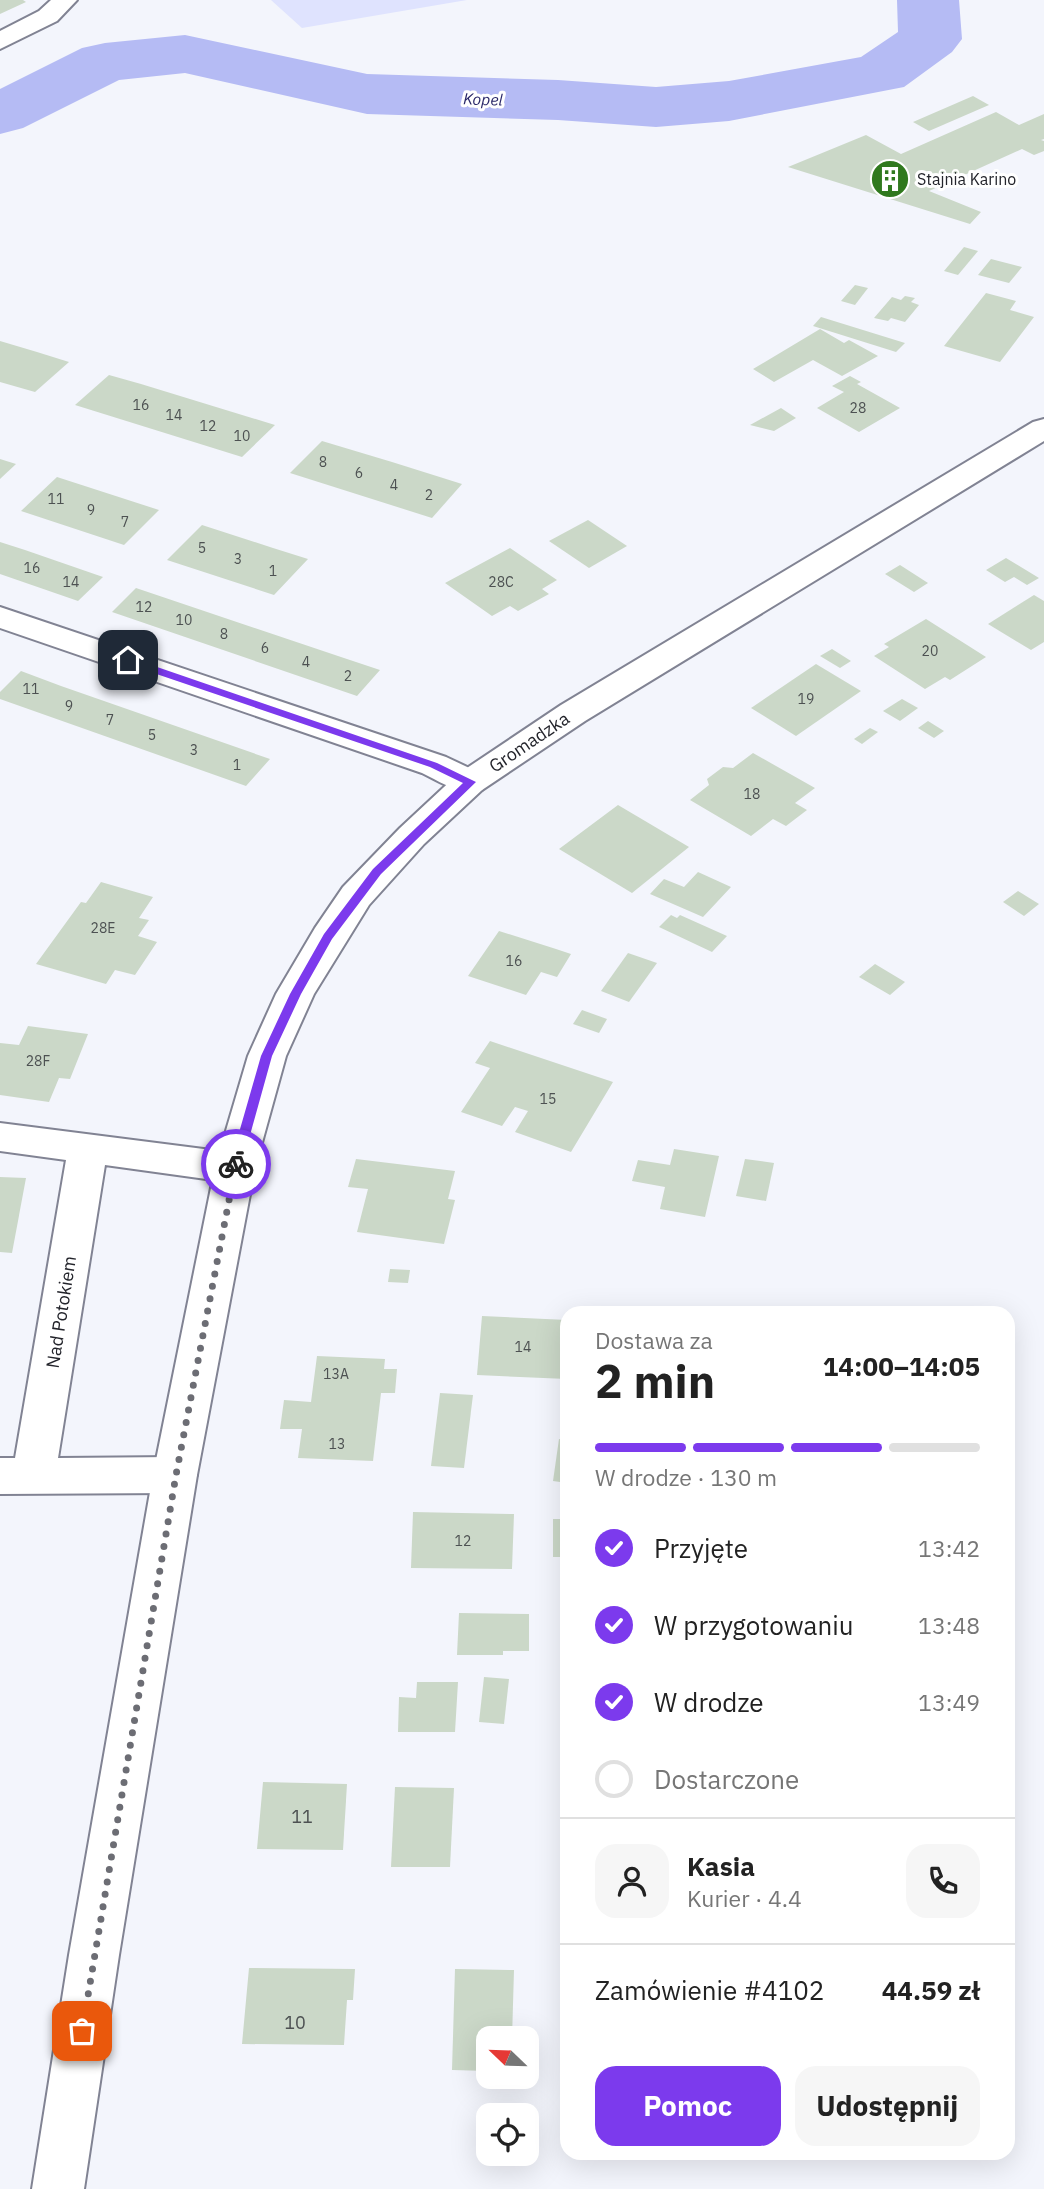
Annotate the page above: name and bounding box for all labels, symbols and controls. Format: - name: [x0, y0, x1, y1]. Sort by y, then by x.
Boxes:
- water label: Kopel: [463, 88, 504, 110]
- building icon: Stajnia Karino: [869, 158, 911, 200]
- place label: Stajnia Karino: [917, 169, 1016, 189]
- house number: 16: [133, 396, 149, 414]
- house number: 28: [850, 399, 866, 417]
- house number: 14: [166, 406, 182, 424]
- house number: 12: [200, 417, 216, 435]
- house number: 10: [234, 427, 250, 445]
- house number: 8: [319, 453, 327, 471]
- house number: 6: [355, 464, 363, 482]
- house number: 4: [390, 476, 398, 494]
- house number: 2: [425, 486, 433, 504]
- house number: 11: [48, 490, 64, 508]
- house number: 9: [87, 501, 95, 519]
- house number: 7: [121, 513, 129, 531]
- house number: 5: [198, 539, 206, 557]
- house number: 3: [234, 550, 242, 568]
- house number: 16: [24, 559, 40, 577]
- house number: 1: [269, 562, 277, 580]
- house number: 14: [63, 573, 79, 591]
- house number: 28C: [488, 573, 514, 591]
- house number: 12: [136, 598, 152, 616]
- house number: 10: [176, 611, 192, 629]
- house number: 8: [220, 625, 228, 643]
- pin: [98, 630, 158, 690]
- house number: 6: [261, 639, 269, 657]
- icon: home: [109, 641, 147, 679]
- house number: 20: [922, 642, 938, 660]
- house number: 4: [302, 653, 310, 671]
- house number: 2: [344, 667, 352, 685]
- house number: 11: [23, 680, 39, 698]
- house number: 19: [798, 690, 814, 708]
- house number: 9: [65, 697, 73, 715]
- street label: Gromadzka: [484, 706, 574, 777]
- house number: 7: [106, 711, 114, 729]
- house number: 5: [148, 726, 156, 744]
- house number: 3: [190, 741, 198, 759]
- house number: 1: [233, 756, 241, 774]
- house number: 18: [744, 785, 760, 803]
- house number: 28E: [91, 919, 115, 937]
- house number: 16: [506, 952, 522, 970]
- house number: 28F: [26, 1052, 50, 1070]
- house number: 15: [540, 1090, 556, 1108]
- courier: [201, 1129, 271, 1199]
- icon: bike: [217, 1145, 255, 1183]
- street label: Nad Potokiem: [41, 1254, 81, 1370]
- text: Dostawa za: [595, 1325, 713, 1355]
- house number: 14: [515, 1338, 531, 1356]
- text: 14:00–14:05: [823, 1349, 980, 1383]
- text: 2 min: [595, 1351, 715, 1411]
- house number: 13A: [323, 1365, 349, 1383]
- house number: 13: [329, 1435, 345, 1453]
- text: W drodze · 130 m: [595, 1462, 777, 1492]
- icon: check: [595, 1529, 633, 1567]
- text: Przyjęte: [654, 1531, 748, 1565]
- house number: 12: [455, 1532, 471, 1550]
- text: 13:42: [918, 1533, 980, 1563]
- icon: check: [595, 1606, 633, 1644]
- text: W przygotowaniu: [654, 1608, 853, 1642]
- text: 13:48: [918, 1610, 980, 1640]
- icon: check: [595, 1683, 633, 1721]
- text: W drodze: [654, 1685, 764, 1719]
- text: 13:49: [918, 1687, 980, 1717]
- text: Dostarczone: [654, 1762, 799, 1796]
- house number: 11: [291, 1805, 313, 1828]
- button: person: [595, 1844, 669, 1918]
- button: phone: [906, 1844, 980, 1918]
- text: Kasia: [687, 1849, 755, 1883]
- text: Kurier · 4.4: [687, 1883, 802, 1913]
- text: Zamówienie #4102: [595, 1973, 824, 2007]
- text: 44.59 zł: [882, 1973, 980, 2007]
- pin: [52, 2001, 112, 2061]
- house number: 10: [284, 2011, 306, 2034]
- icon: bag: [63, 2012, 101, 2050]
- north arrow: [476, 2026, 539, 2090]
- map controls: [476, 2026, 539, 2166]
- button: Pomoc: [595, 2066, 781, 2146]
- button: Udostępnij: [795, 2066, 980, 2146]
- button: locate: [476, 2103, 539, 2166]

